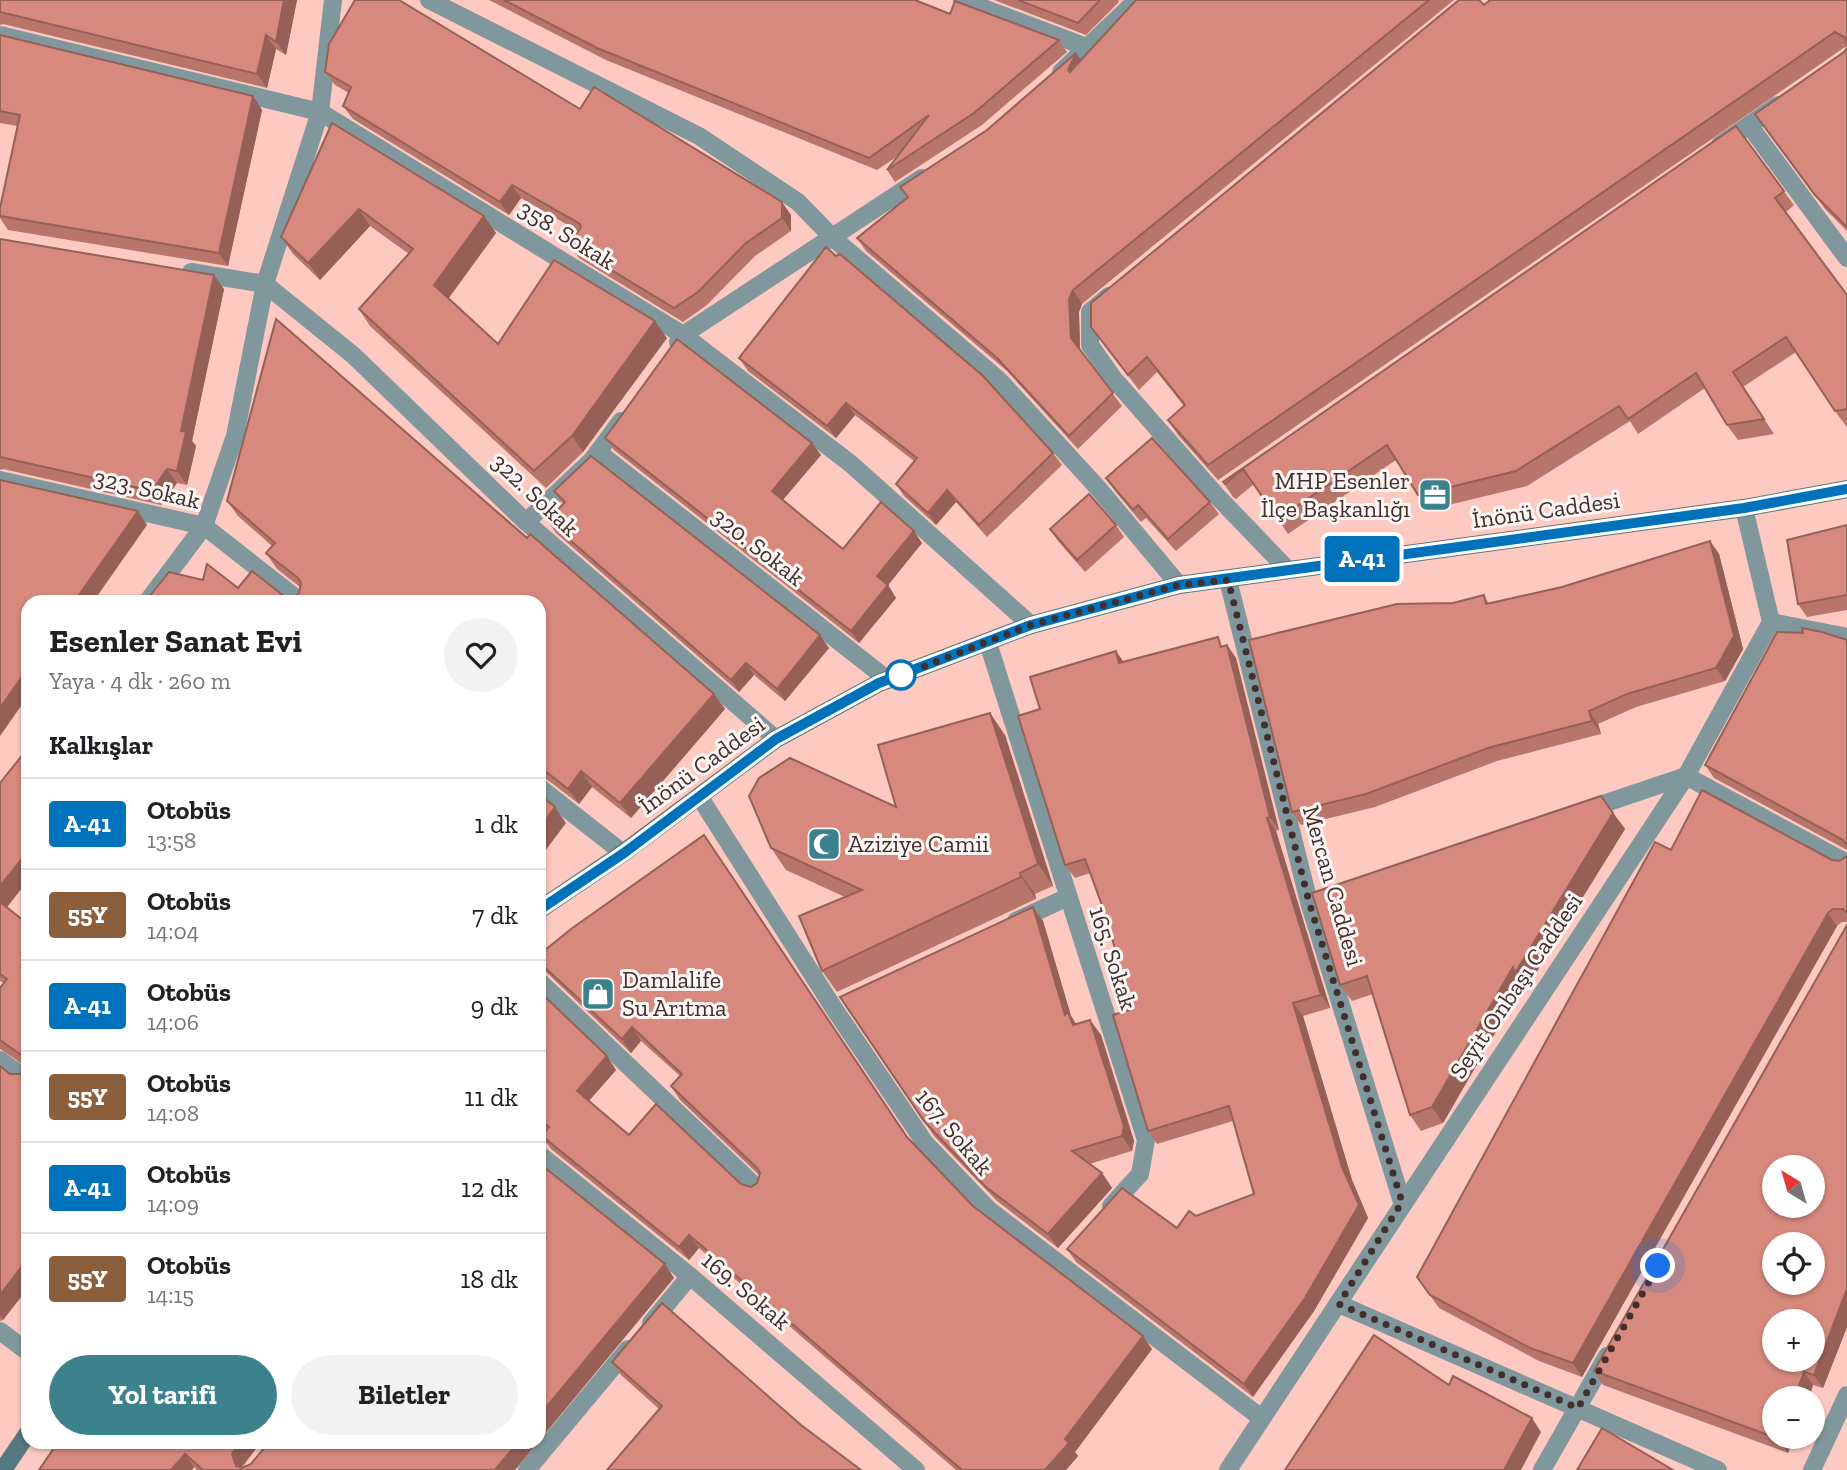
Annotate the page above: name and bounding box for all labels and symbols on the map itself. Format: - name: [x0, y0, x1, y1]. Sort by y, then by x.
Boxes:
- street label: 358. Sokak: [513, 193, 622, 276]
- street label: 322. Sokak: [486, 447, 585, 543]
- street label: 323. Sokak: [91, 462, 203, 515]
- place label: MHP Esenler İlçe Başkanlığı: [1261, 466, 1410, 523]
- office icon: MHP Esenler İlçe Başkanlığı: [1416, 476, 1454, 514]
- street label: İnönü Caddesi: [1470, 485, 1622, 534]
- street label: 320. Sokak: [706, 501, 811, 592]
- line badge: A-41: [1313, 536, 1411, 582]
- unlabelled marker: [886, 660, 916, 690]
- street label: İnönü Caddesi: [633, 709, 770, 820]
- street label: Mercan Caddesi: [1297, 802, 1370, 970]
- mosque icon: Aziziye Camii: [805, 825, 843, 863]
- place label: Aziziye Camii: [848, 829, 989, 858]
- street label: Seyit Onbaşı Caddesi: [1443, 887, 1589, 1084]
- street label: 165. Sokak: [1083, 903, 1144, 1013]
- place label: Damlalife Su Arıtma: [622, 965, 727, 1022]
- shop icon: Damlalife Su Arıtma: [579, 975, 617, 1013]
- street label: 167. Sokak: [910, 1082, 999, 1181]
- north arrow: [1762, 1155, 1825, 1218]
- street label: 169. Sokak: [696, 1245, 797, 1336]
- your location: [1640, 1248, 1675, 1283]

